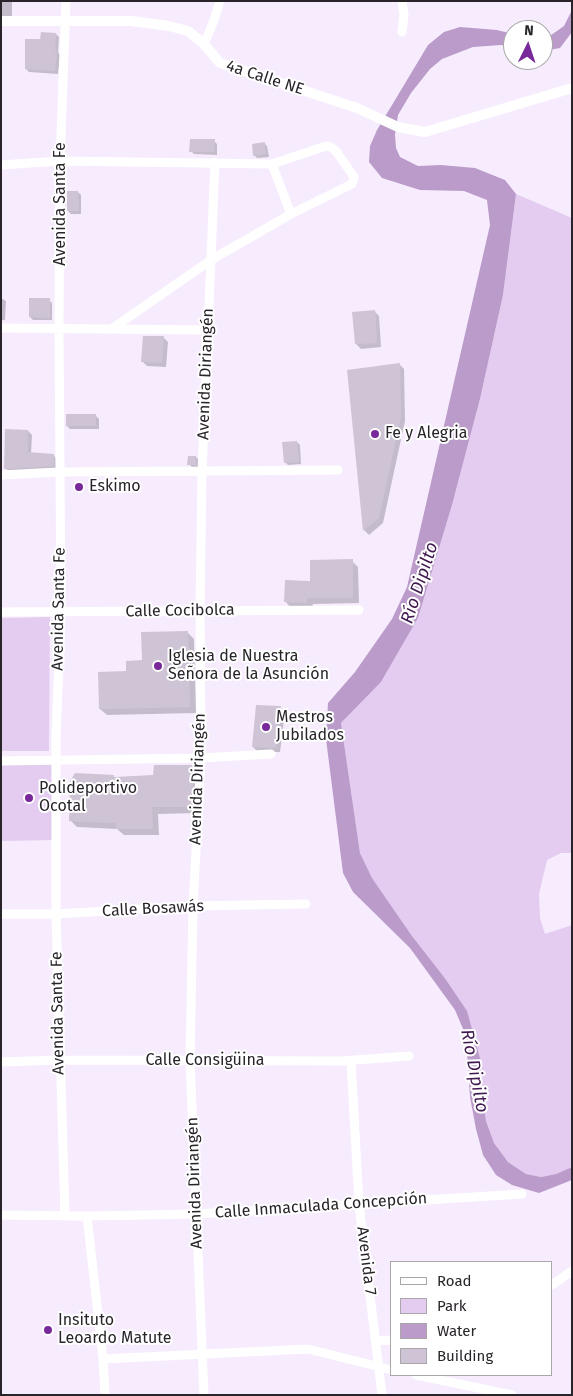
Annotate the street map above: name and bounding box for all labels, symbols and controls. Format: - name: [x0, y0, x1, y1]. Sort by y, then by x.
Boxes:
- north arrow: [503, 20, 553, 70]
- text: N: [524, 22, 534, 39]
- street label: 4a Calle NE: [224, 56, 306, 100]
- street label: Avenida Santa Fe: [51, 142, 71, 266]
- street label: Avenida Diriangén: [194, 308, 218, 440]
- place label: Fe y Alegria: [385, 424, 468, 444]
- marker: Fe y Alegria: [369, 428, 381, 440]
- place label: Eskimo: [89, 477, 141, 497]
- marker: Eskimo: [73, 481, 85, 493]
- water label: Río Dipilto: [397, 540, 443, 626]
- street label: Avenida Santa Fe: [48, 547, 70, 671]
- street label: Calle Cocibolca: [125, 600, 235, 622]
- place label: Iglesia de Nuestra Señora de la Asunción: [168, 647, 329, 685]
- marker: Iglesia de Nuestra Señora de la Asunción: [152, 660, 164, 672]
- place label: Mestros Jubilados: [276, 708, 344, 746]
- street label: Avenida Diriangén: [186, 713, 210, 845]
- marker: Mestros Jubilados: [260, 721, 272, 733]
- place label: Polideportivo Ocotal: [39, 779, 137, 817]
- marker: Polideportivo Ocotal: [23, 792, 35, 804]
- street label: Calle Bosawás: [102, 897, 204, 921]
- street label: Avenida Santa Fe: [47, 951, 69, 1075]
- water label: Río Dipilto: [455, 1027, 493, 1115]
- street label: Calle Consigüina: [145, 1051, 265, 1071]
- street label: Avenida Diriangén: [183, 1117, 207, 1249]
- street label: Calle Inmaculada Concepción: [214, 1189, 428, 1223]
- street label: Avenida 7: [352, 1225, 380, 1297]
- legend: [390, 1261, 553, 1376]
- text: Road: [437, 1272, 472, 1290]
- text: Park: [437, 1297, 467, 1315]
- place label: Insituto Leoardo Matute: [58, 1311, 172, 1349]
- text: Water: [437, 1322, 476, 1340]
- marker: Insituto Leoardo Matute: [42, 1324, 54, 1336]
- text: Building: [437, 1347, 493, 1365]

